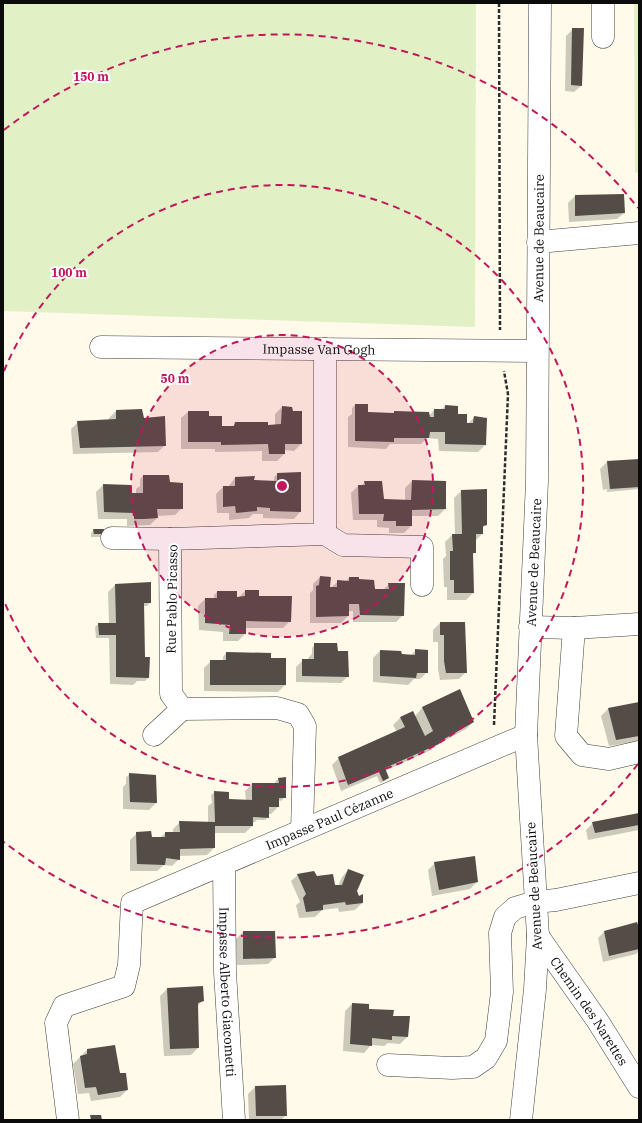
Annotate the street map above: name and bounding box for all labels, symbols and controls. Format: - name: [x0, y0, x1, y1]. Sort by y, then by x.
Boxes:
- text: 150 m: [73, 69, 109, 84]
- street label: Avenue de Beaucaire: [530, 174, 547, 303]
- text: 100 m: [51, 265, 87, 280]
- street label: Impasse Van Gogh: [262, 340, 376, 358]
- text: 50 m: [161, 371, 190, 386]
- centre of rings: [275, 479, 289, 493]
- street label: Avenue de Beaucaire: [522, 498, 545, 627]
- street label: Rue Pablo Picasso: [163, 544, 181, 654]
- street label: Impasse Paul Cézanne: [263, 784, 396, 854]
- street label: Avenue de Beaucaire: [522, 822, 546, 950]
- street label: Impasse Alberto Giacometti: [216, 907, 240, 1077]
- street label: Chemin des Narettes: [547, 953, 632, 1069]

